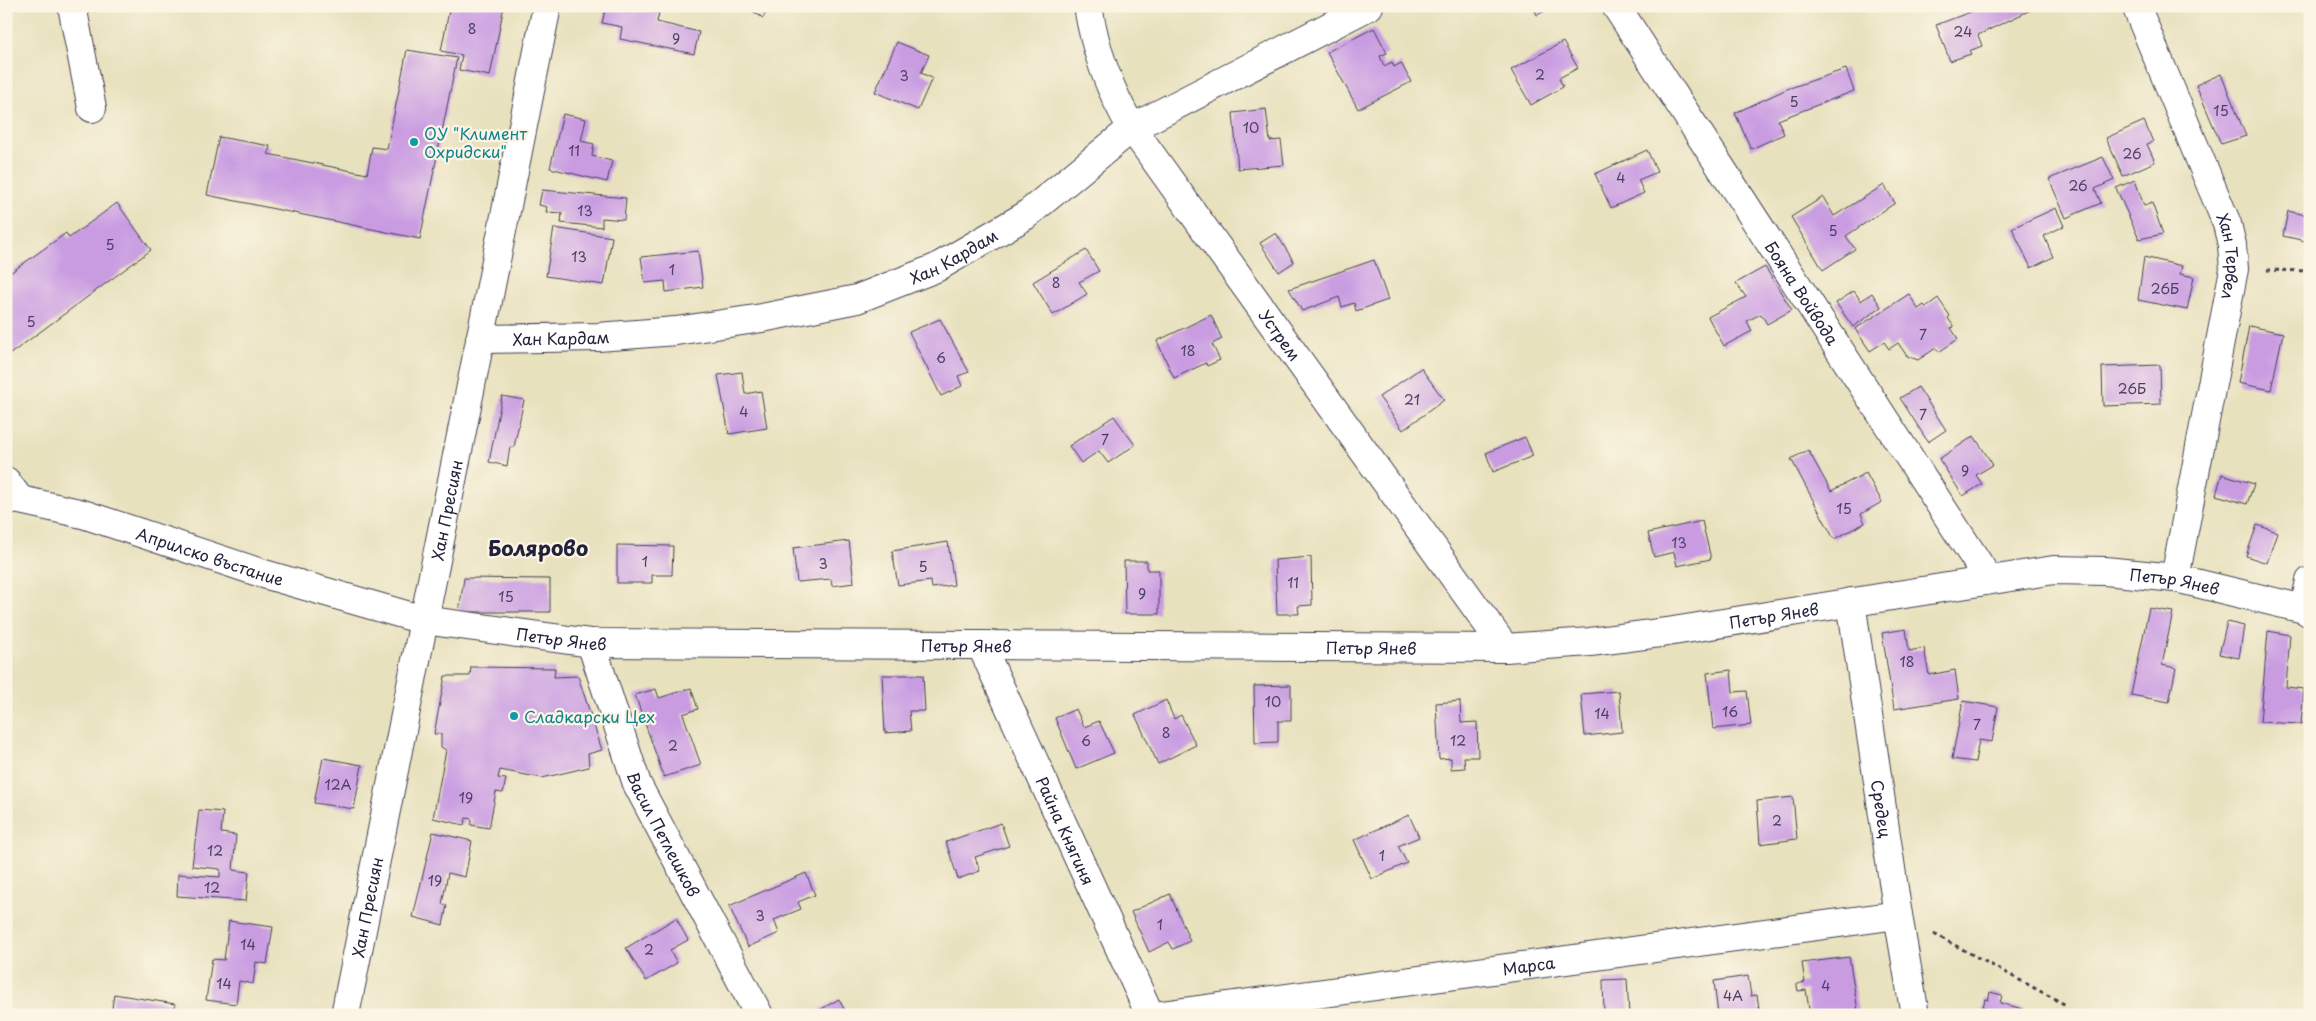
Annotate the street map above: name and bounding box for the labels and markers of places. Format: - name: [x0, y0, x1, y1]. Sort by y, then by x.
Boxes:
- place label: ОУ "Климент Охридски": [424, 121, 527, 163]
- marker: ОУ "Климент Охридски": [408, 136, 420, 148]
- place label: Сладкарски Цех: [524, 704, 655, 728]
- marker: Сладкарски Цех: [508, 710, 520, 722]

